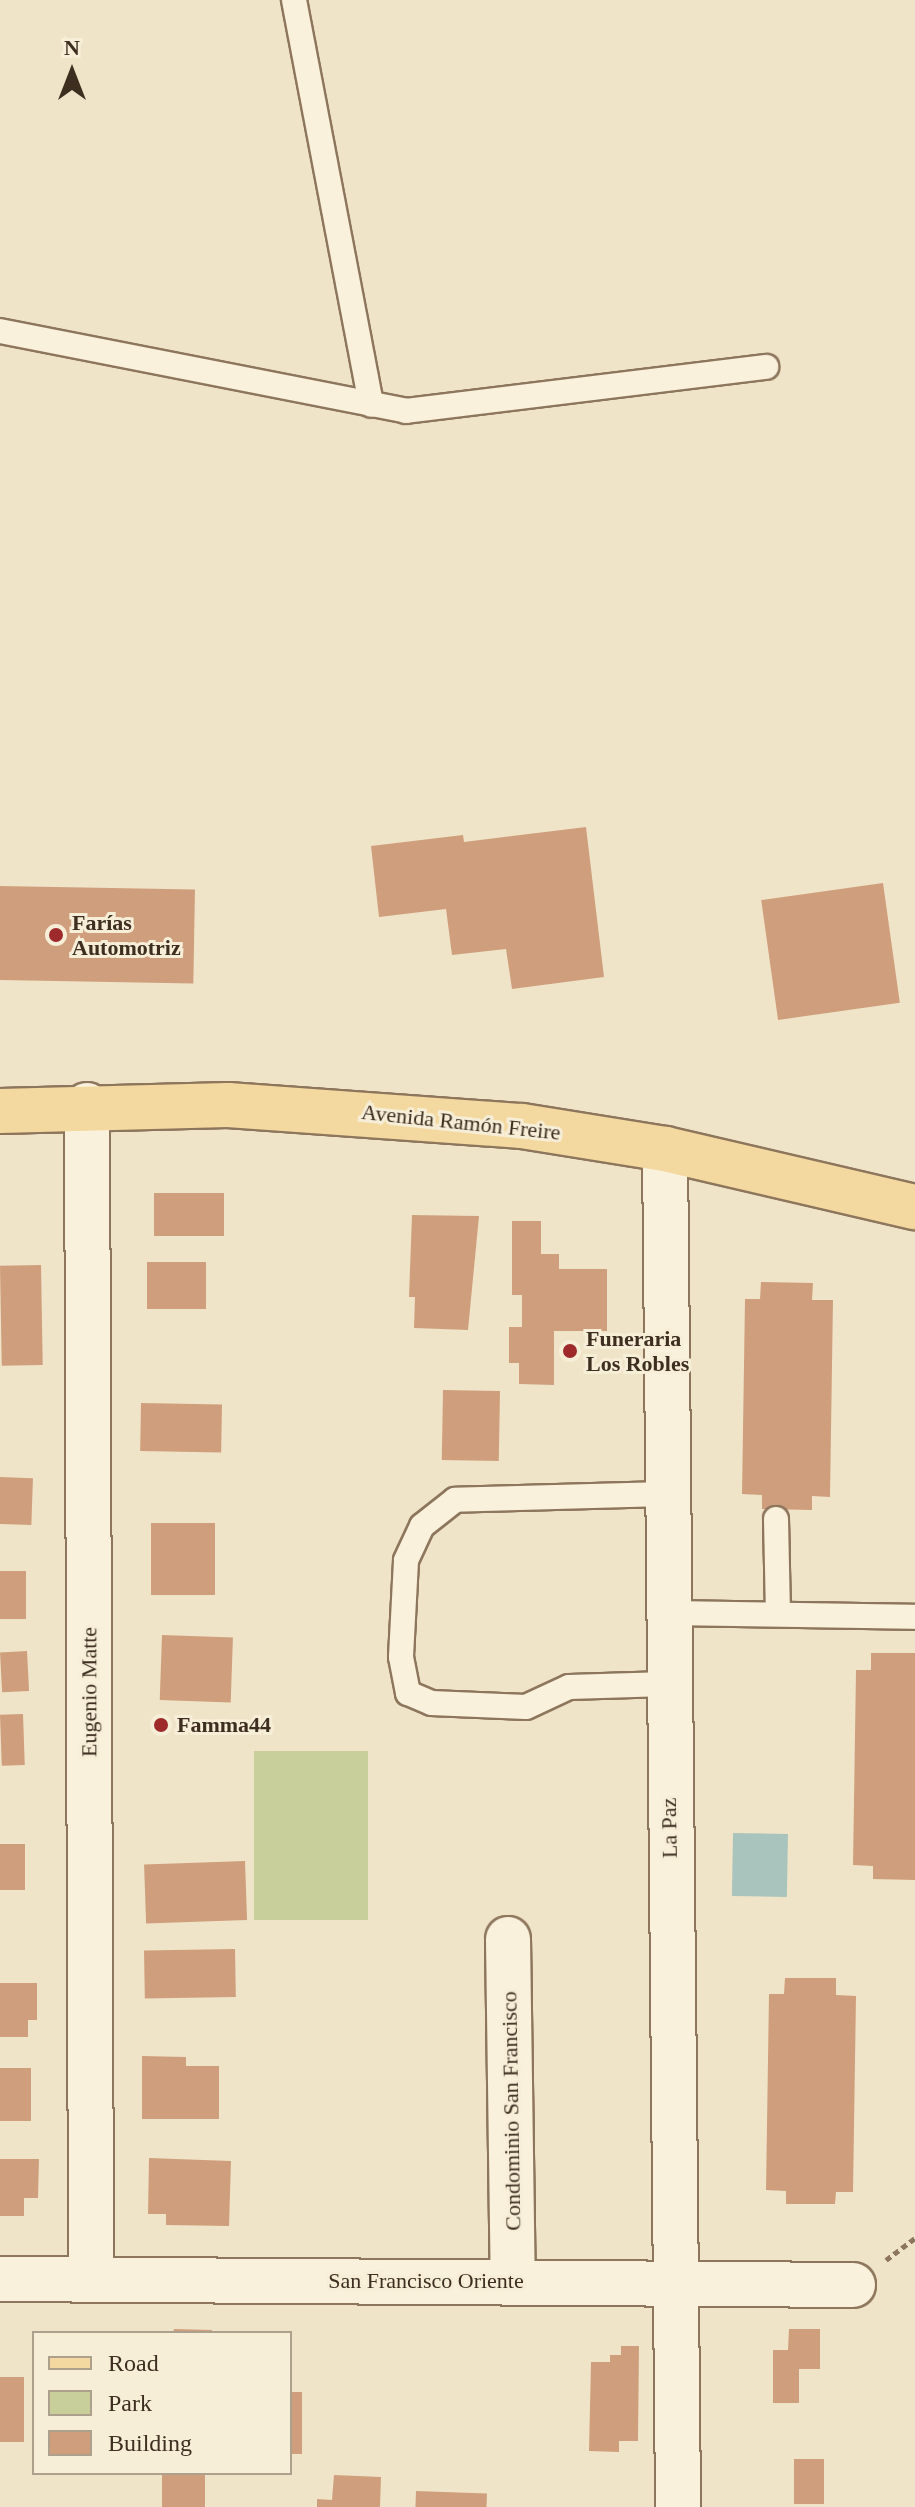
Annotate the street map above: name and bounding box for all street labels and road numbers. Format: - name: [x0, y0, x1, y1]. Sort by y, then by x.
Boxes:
- street label: Avenida Ramón Freire: [360, 1098, 562, 1146]
- street label: Eugenio Matte: [76, 1627, 102, 1757]
- street label: La Paz: [655, 1798, 683, 1858]
- street label: Condominio San Francisco: [496, 1991, 526, 2231]
- street label: San Francisco Oriente: [328, 2268, 524, 2294]

